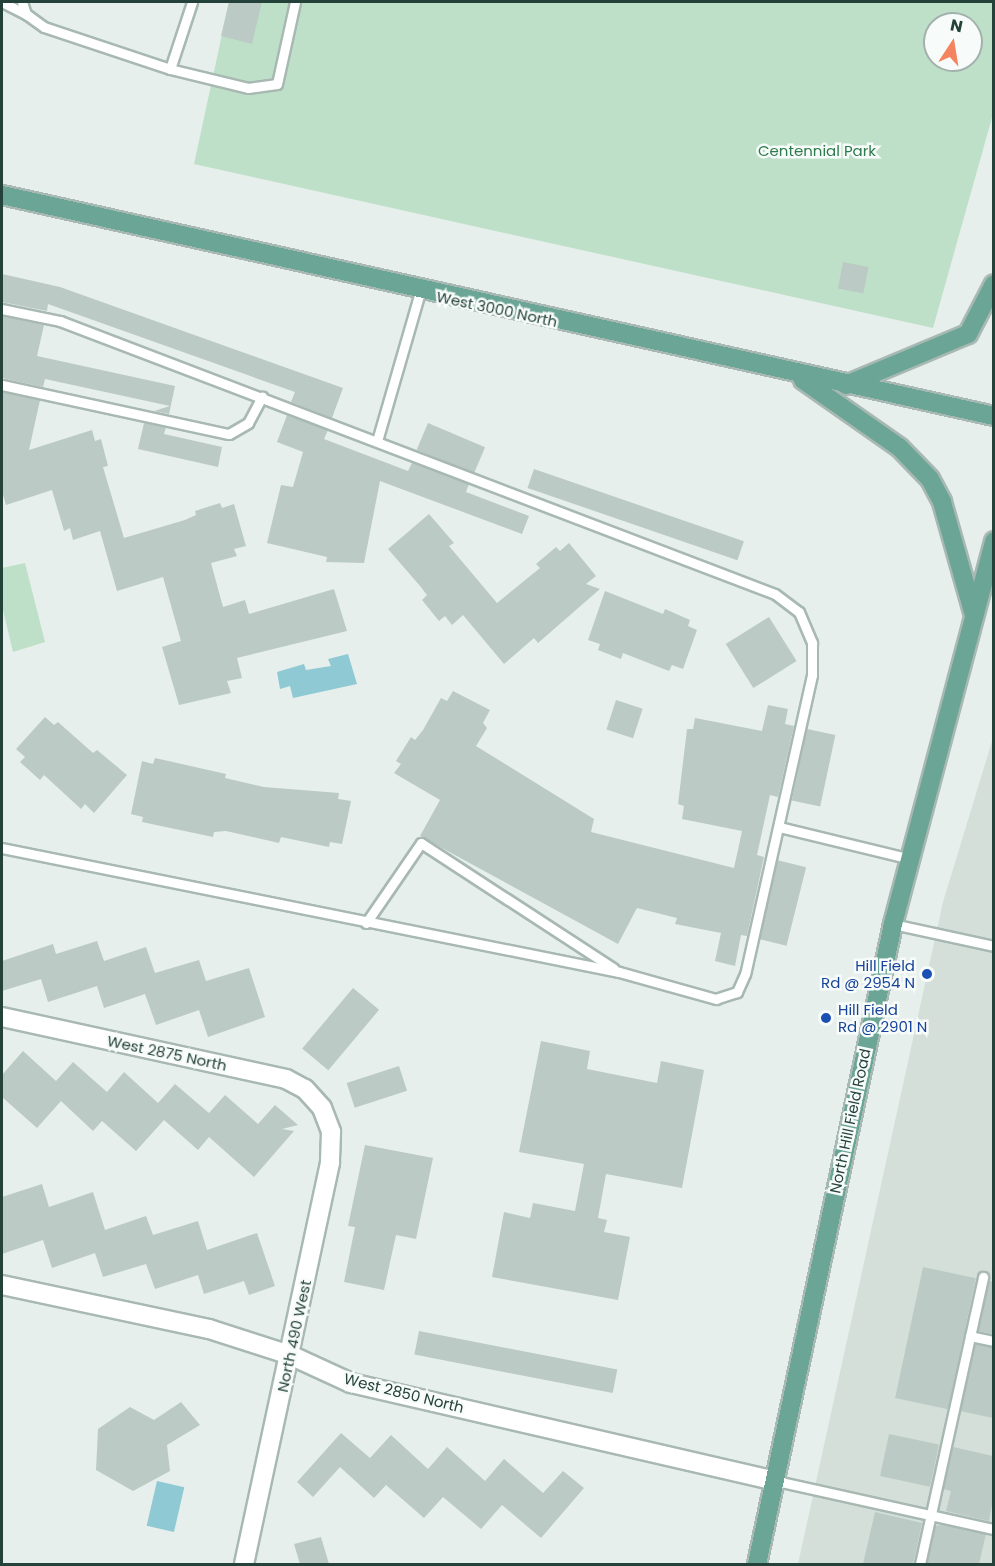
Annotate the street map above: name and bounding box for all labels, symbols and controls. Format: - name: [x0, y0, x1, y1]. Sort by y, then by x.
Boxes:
- north arrow: [923, 12, 983, 72]
- text: N: [948, 13, 965, 38]
- park label: Centennial Park: [758, 142, 876, 160]
- street label: West 3000 North: [435, 287, 559, 331]
- place label: Hill Field Rd @ 2954 N: [821, 956, 915, 991]
- marker: Hill Field Rd @ 2954 N: [920, 967, 934, 981]
- place label: Hill Field Rd @ 2901 N: [838, 1000, 927, 1035]
- marker: Hill Field Rd @ 2901 N: [819, 1011, 833, 1025]
- street label: West 2875 North: [106, 1032, 228, 1074]
- street label: North Hill Field Road: [826, 1047, 874, 1195]
- street label: North 490 West: [273, 1278, 315, 1394]
- street label: West 2850 North: [342, 1369, 466, 1417]

